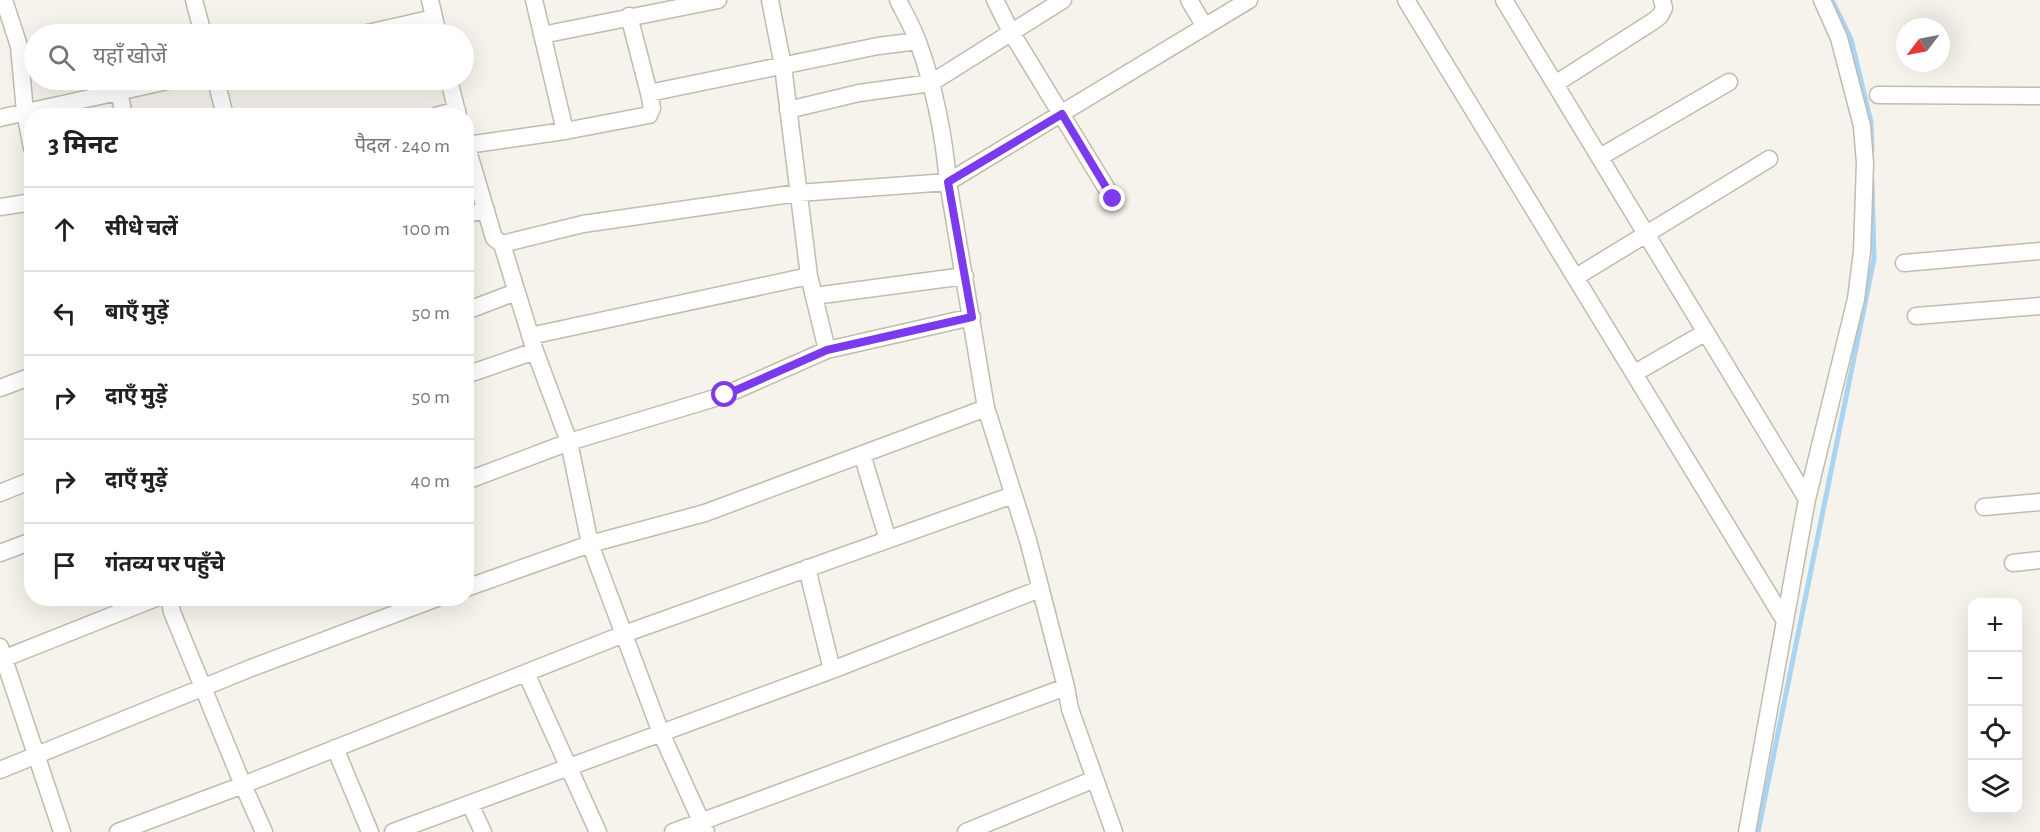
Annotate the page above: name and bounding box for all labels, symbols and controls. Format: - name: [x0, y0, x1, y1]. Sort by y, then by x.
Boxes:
- north arrow: [1896, 18, 1950, 72]
- search box: [24, 24, 474, 90]
- icon: search: [45, 41, 78, 74]
- text: यहाँ खोजें: [93, 45, 167, 67]
- text: 3 मिनट: [48, 132, 118, 158]
- text: पैदल · 240 m: [355, 136, 450, 156]
- route end: [1099, 185, 1125, 211]
- icon: ahead: [48, 213, 81, 246]
- text: सीधे चलें: [105, 217, 178, 239]
- text: 100 m: [403, 219, 450, 239]
- icon: left: [48, 297, 81, 330]
- text: बाएँ मुड़ें: [105, 301, 169, 323]
- text: 50 m: [412, 303, 450, 323]
- icon: right: [48, 381, 81, 414]
- route start: [711, 381, 737, 407]
- text: दाएँ मुड़ें: [105, 385, 167, 407]
- text: 50 m: [412, 387, 450, 407]
- icon: right: [48, 465, 81, 498]
- text: दाएँ मुड़ें: [105, 469, 167, 491]
- text: 40 m: [411, 471, 450, 491]
- icon: arrive: [48, 549, 81, 582]
- text: गंतव्य पर पहुँचे: [105, 553, 225, 575]
- map controls: [1968, 598, 2022, 814]
- button: +: [1968, 598, 2022, 652]
- button: −: [1968, 652, 2022, 706]
- button: locate: [1968, 706, 2022, 760]
- button: layers: [1968, 760, 2022, 814]

